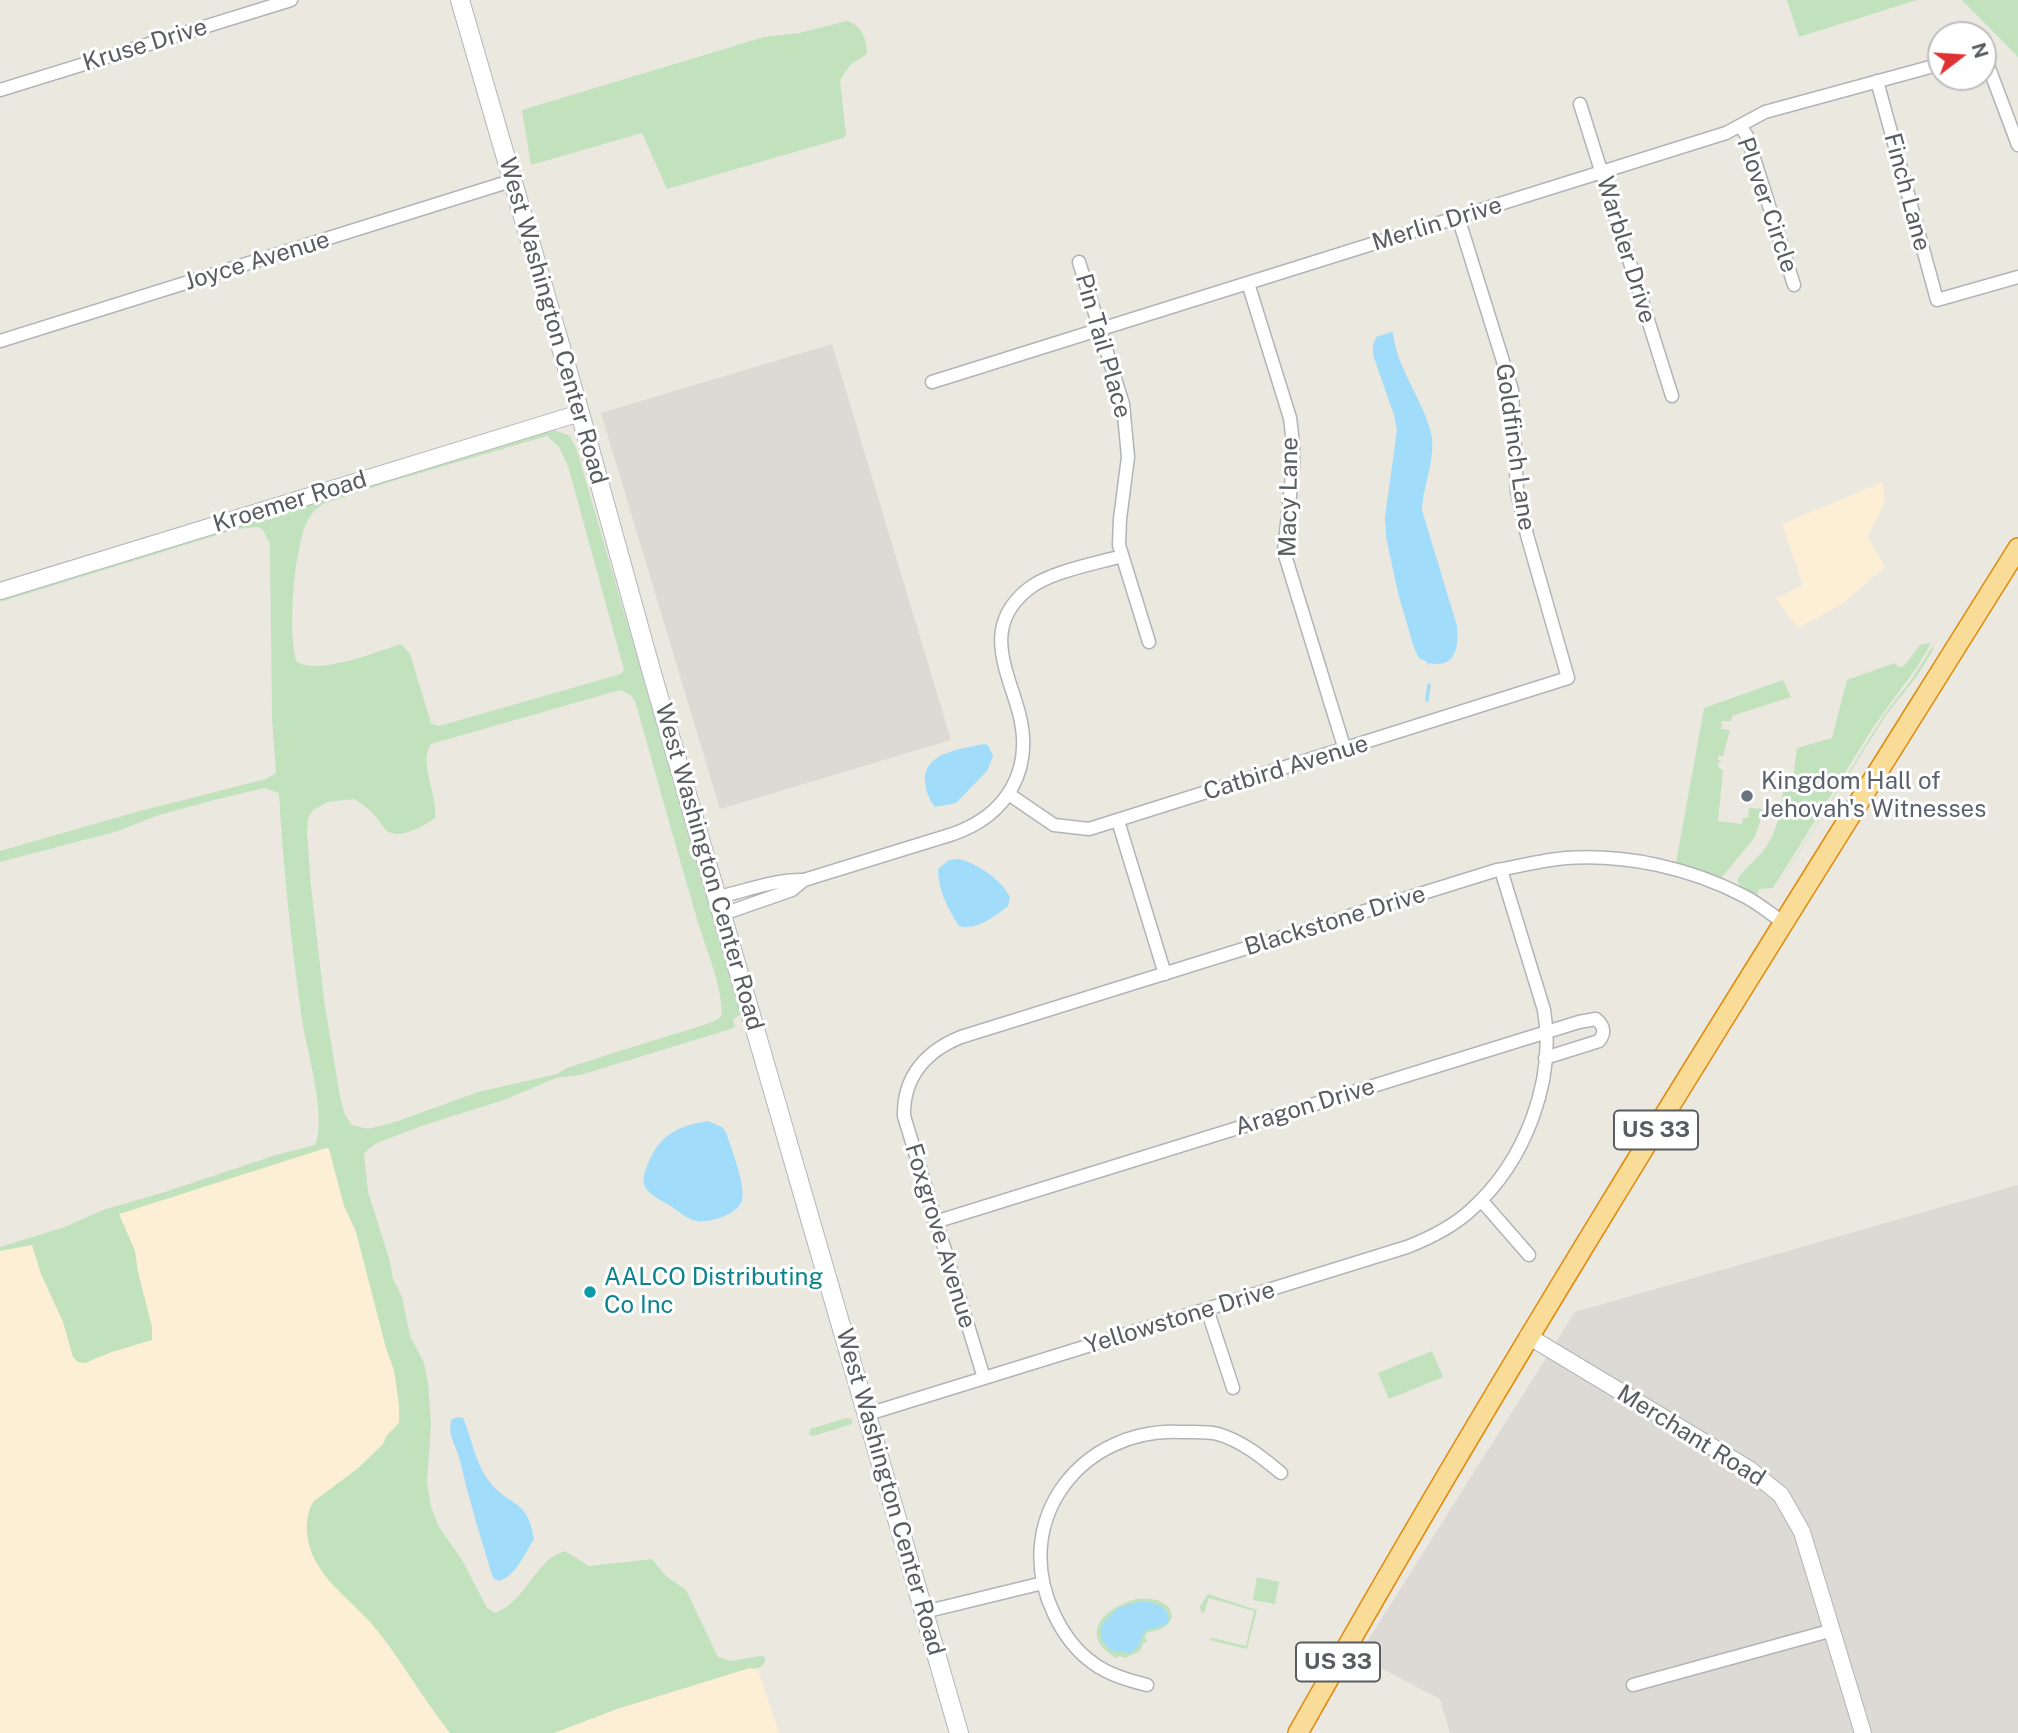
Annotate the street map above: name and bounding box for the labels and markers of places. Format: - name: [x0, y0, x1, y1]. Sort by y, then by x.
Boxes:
- place label: Kingdom Hall of Jehovah's Witnesses: [1761, 768, 1986, 824]
- marker: Kingdom Hall of Jehovah's Witnesses: [1739, 788, 1755, 804]
- place label: AALCO Distributing Co Inc: [604, 1264, 823, 1320]
- marker: AALCO Distributing Co Inc: [582, 1284, 598, 1300]

